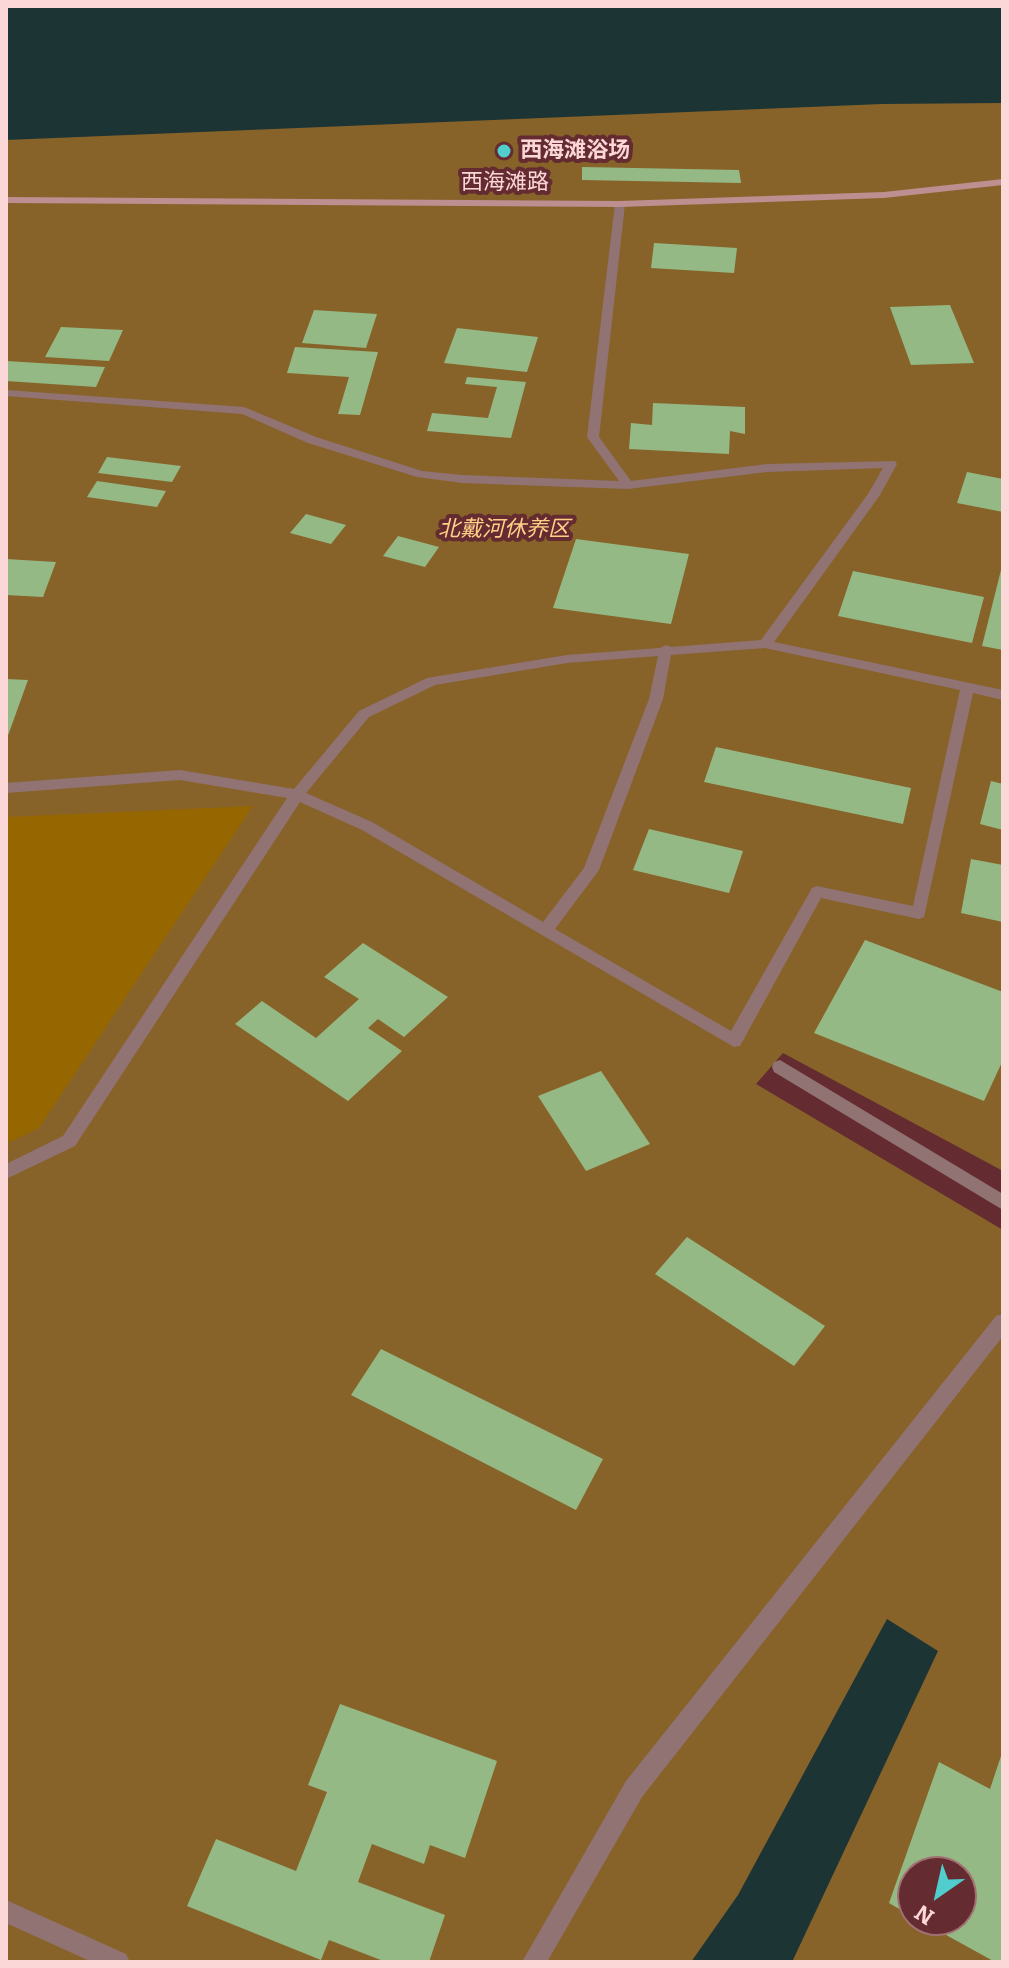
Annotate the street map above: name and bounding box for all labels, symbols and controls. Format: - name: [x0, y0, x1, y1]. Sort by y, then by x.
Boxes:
- place label: 西海滩浴场: [520, 138, 630, 164]
- marker: 西海滩浴场: [495, 142, 513, 160]
- street label: 西海滩路: [461, 170, 549, 196]
- park label: 北戴河休养区: [438, 517, 570, 543]
- north arrow: [897, 1856, 977, 1936]
- text: N: [910, 1899, 939, 1931]

